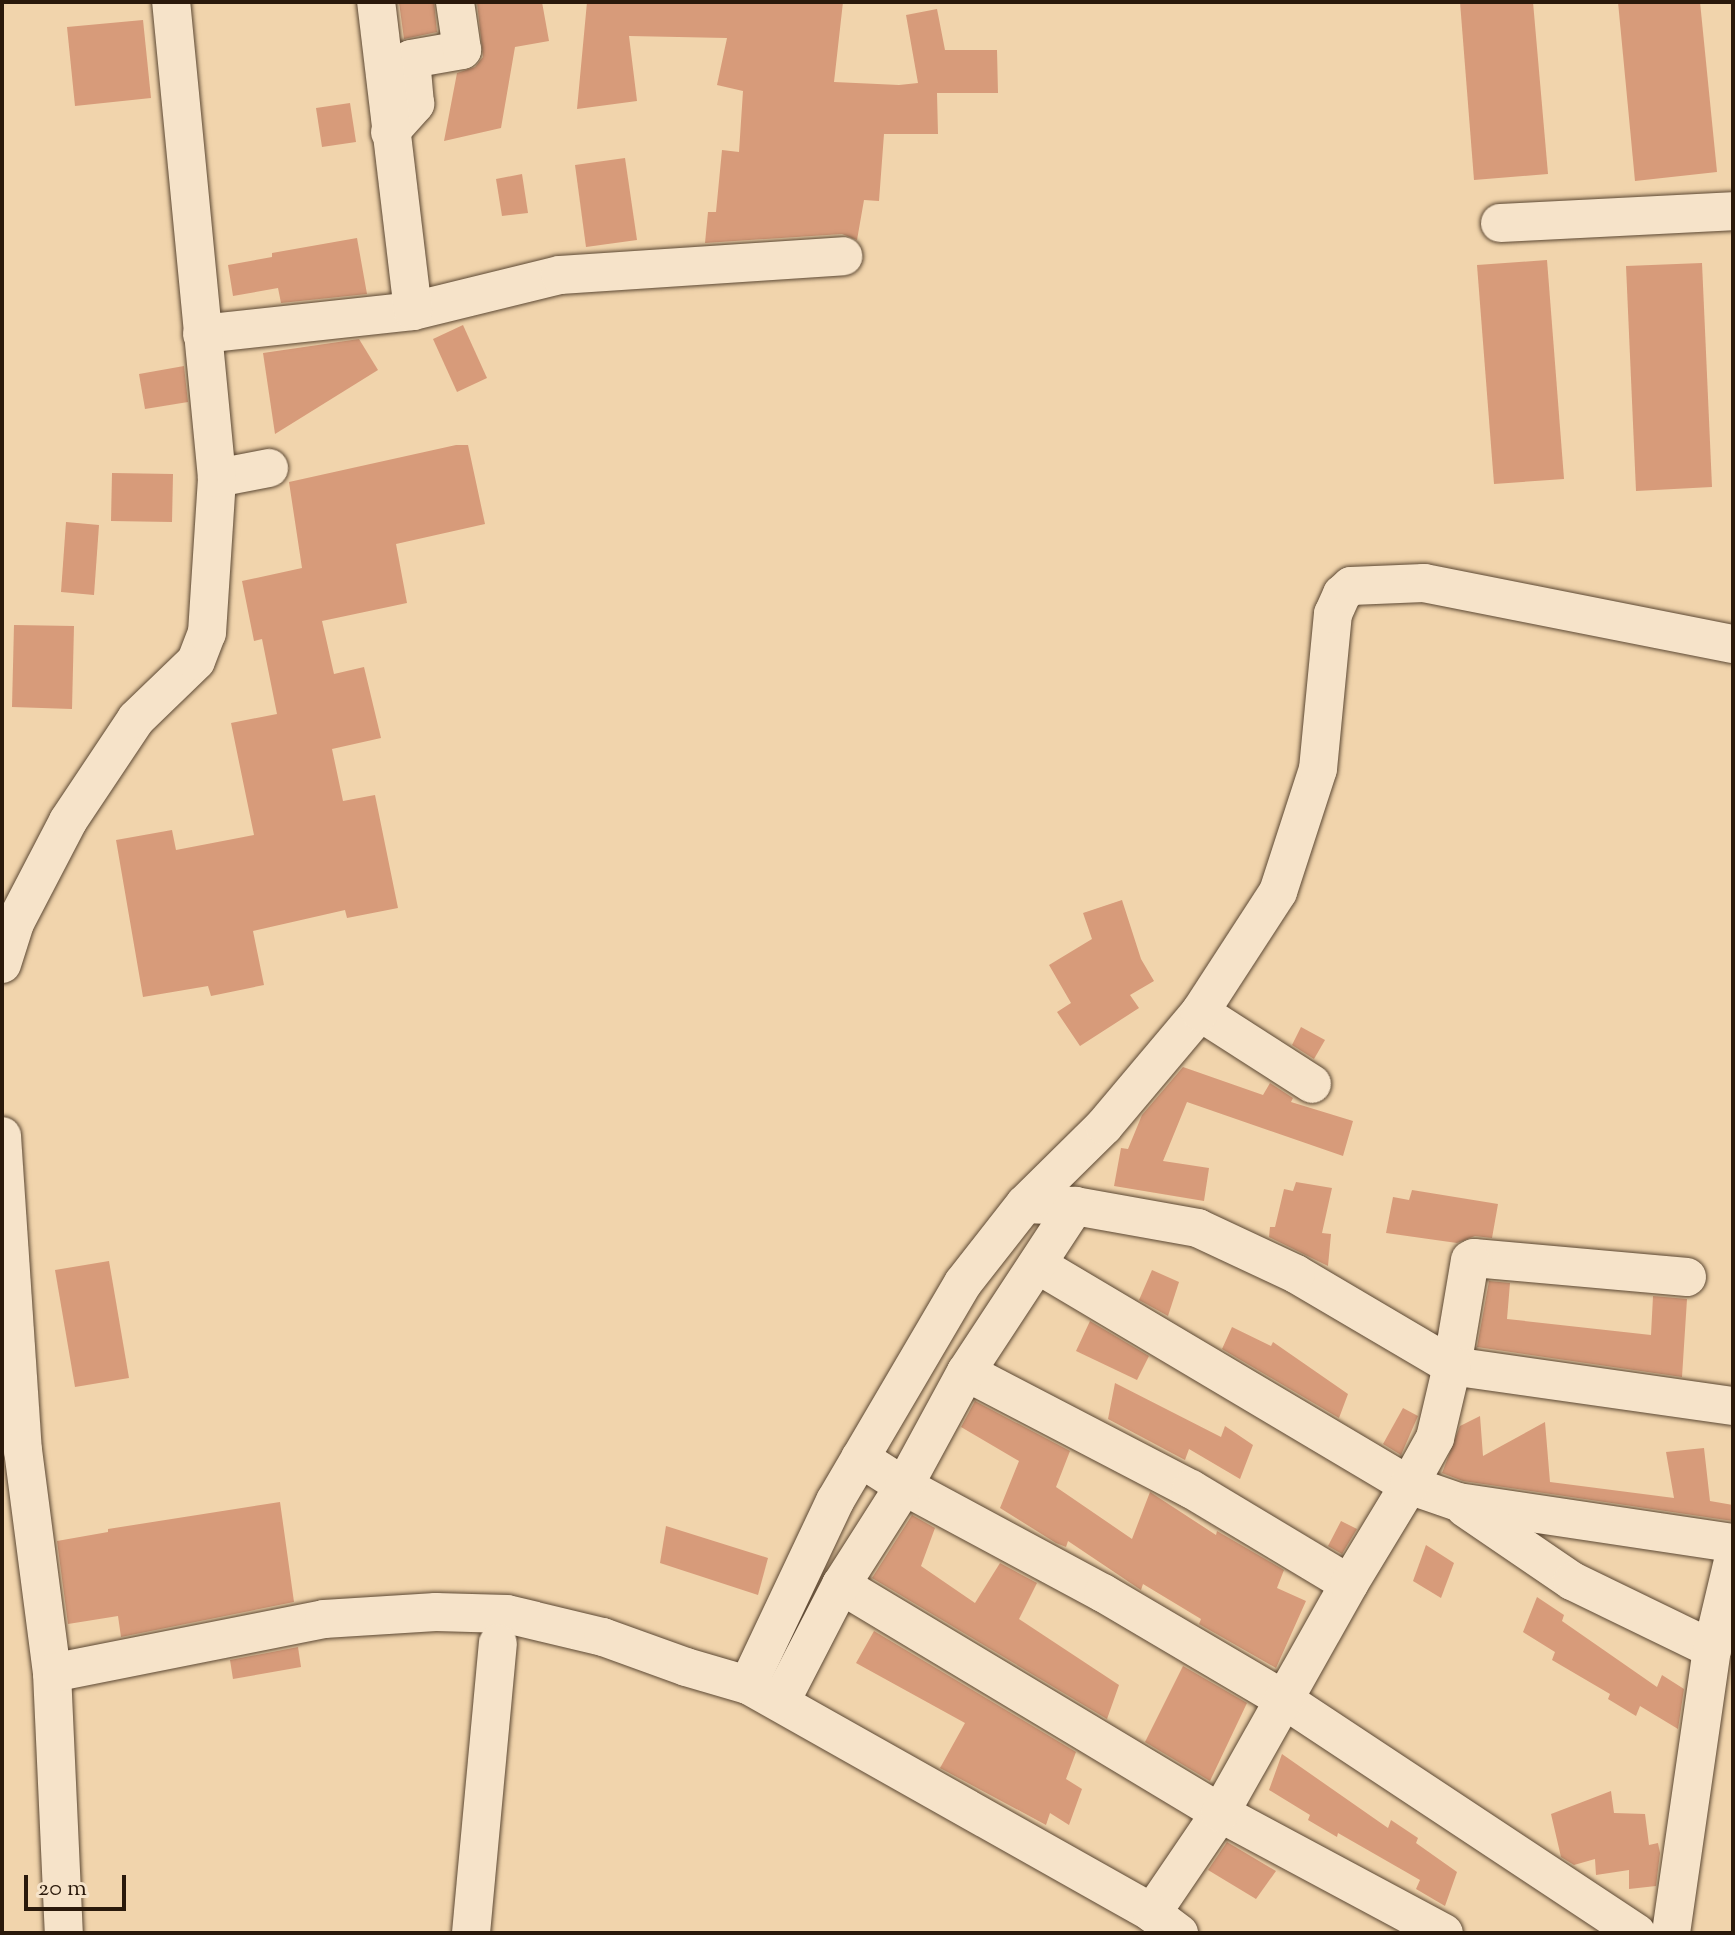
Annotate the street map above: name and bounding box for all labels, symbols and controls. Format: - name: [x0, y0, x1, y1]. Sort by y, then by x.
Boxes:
- scale bar: [28, 1859, 130, 1909]
- text: 20 m: [38, 1872, 87, 1906]

